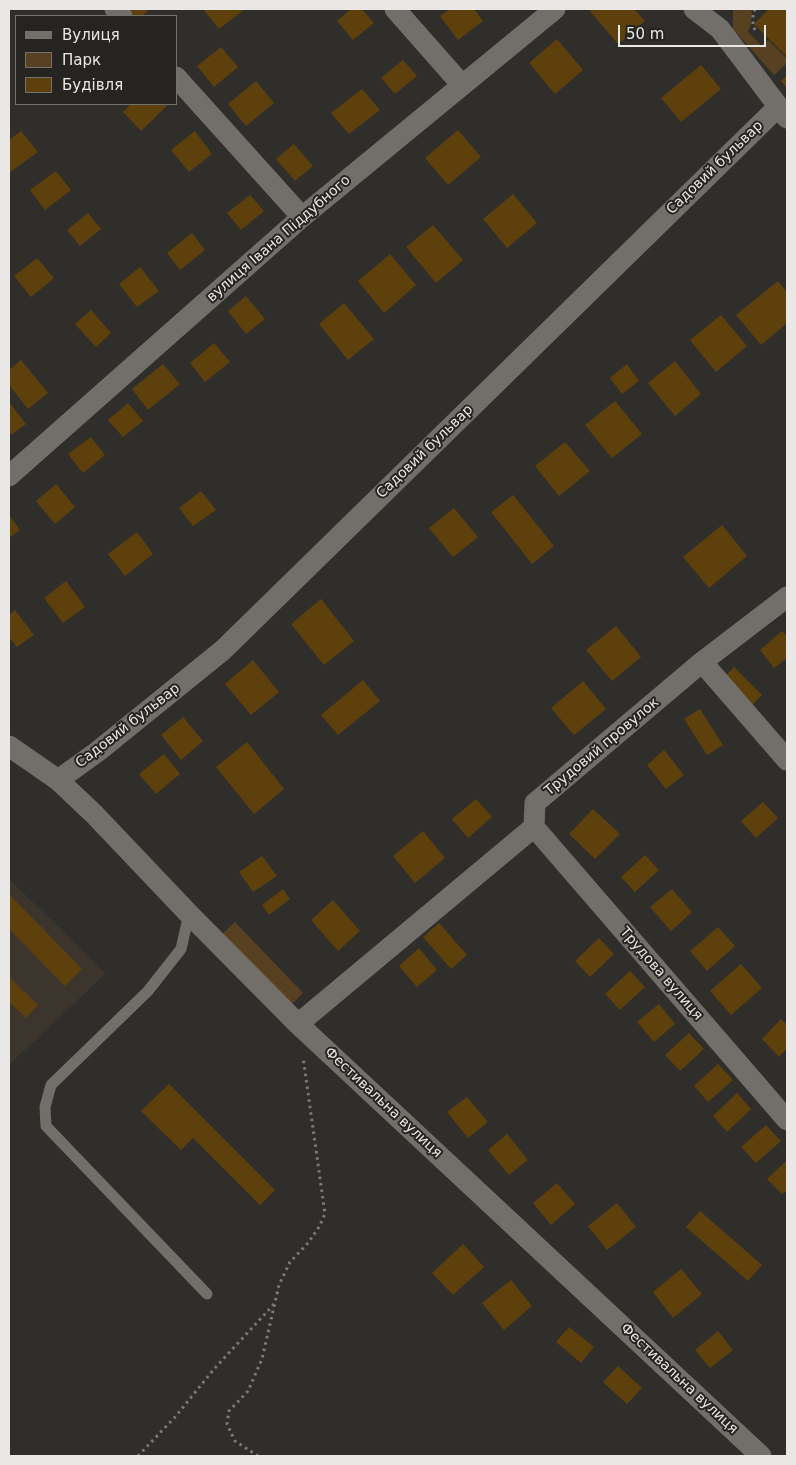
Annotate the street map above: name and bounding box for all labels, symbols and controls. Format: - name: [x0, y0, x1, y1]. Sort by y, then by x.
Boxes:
- legend: [15, 15, 178, 105]
- scale bar: [621, 15, 768, 47]
- text: 50 m: [626, 25, 664, 43]
- text: Вулиця: [62, 26, 120, 44]
- text: Парк: [62, 51, 101, 69]
- text: Будівля: [62, 76, 123, 94]
- street label: Садовий бульвар: [663, 118, 767, 218]
- street label: вулиця Івана Піддубного: [204, 172, 354, 306]
- street label: Садовий бульвар: [373, 402, 477, 502]
- street label: Садовий бульвар: [73, 680, 183, 772]
- street label: Трудовий провулок: [541, 694, 663, 800]
- street label: Трудова вулиця: [616, 924, 706, 1024]
- street label: Фестивальна вулиця: [321, 1044, 445, 1162]
- street label: Фестивальна вулиця: [617, 1320, 741, 1438]

